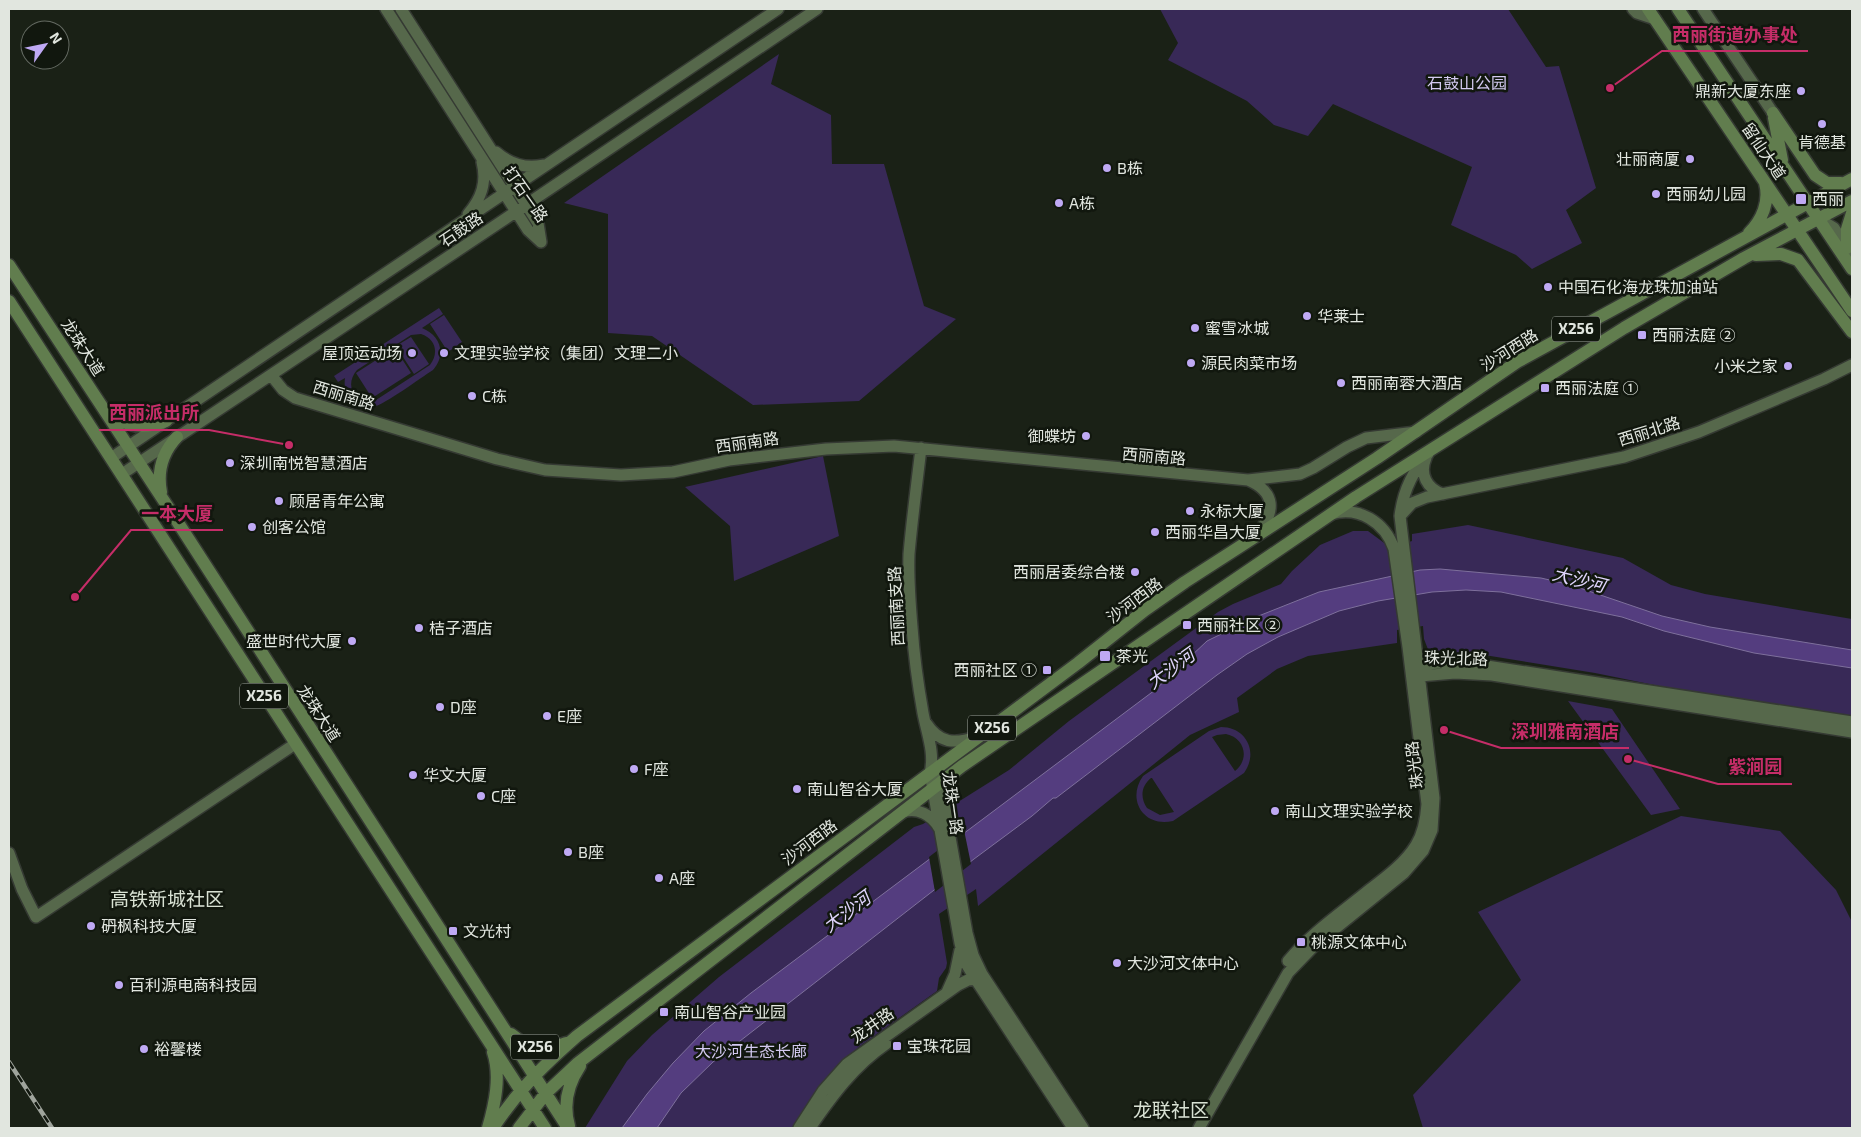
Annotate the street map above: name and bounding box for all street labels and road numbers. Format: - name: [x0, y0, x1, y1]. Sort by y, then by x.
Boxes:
- street label: 留仙大道: [1739, 119, 1790, 183]
- street label: 打石一路: [500, 162, 553, 225]
- street label: 石鼓路: [436, 207, 486, 250]
- street label: 龙珠大道: [58, 315, 109, 379]
- road number: X256: [1552, 316, 1600, 342]
- street label: 沙河西路: [1477, 325, 1541, 375]
- street label: 西丽南路: [311, 376, 378, 413]
- street label: 西丽北路: [1615, 412, 1682, 449]
- street label: 西丽南路: [714, 428, 780, 455]
- street label: 西丽南路: [1121, 443, 1187, 468]
- street label: 西丽南支路: [884, 566, 907, 646]
- street label: 沙河西路: [1102, 573, 1165, 626]
- street label: 珠光北路: [1424, 647, 1488, 668]
- street label: 龙珠大道: [294, 681, 345, 745]
- road number: X256: [240, 684, 288, 708]
- road number: X256: [968, 716, 1016, 740]
- street label: 珠光路: [1401, 740, 1426, 790]
- street label: 龙珠一路: [940, 770, 967, 836]
- street label: 沙河西路: [777, 815, 840, 868]
- street label: 龙井路: [847, 1003, 897, 1046]
- road number: X256: [511, 1034, 559, 1060]

